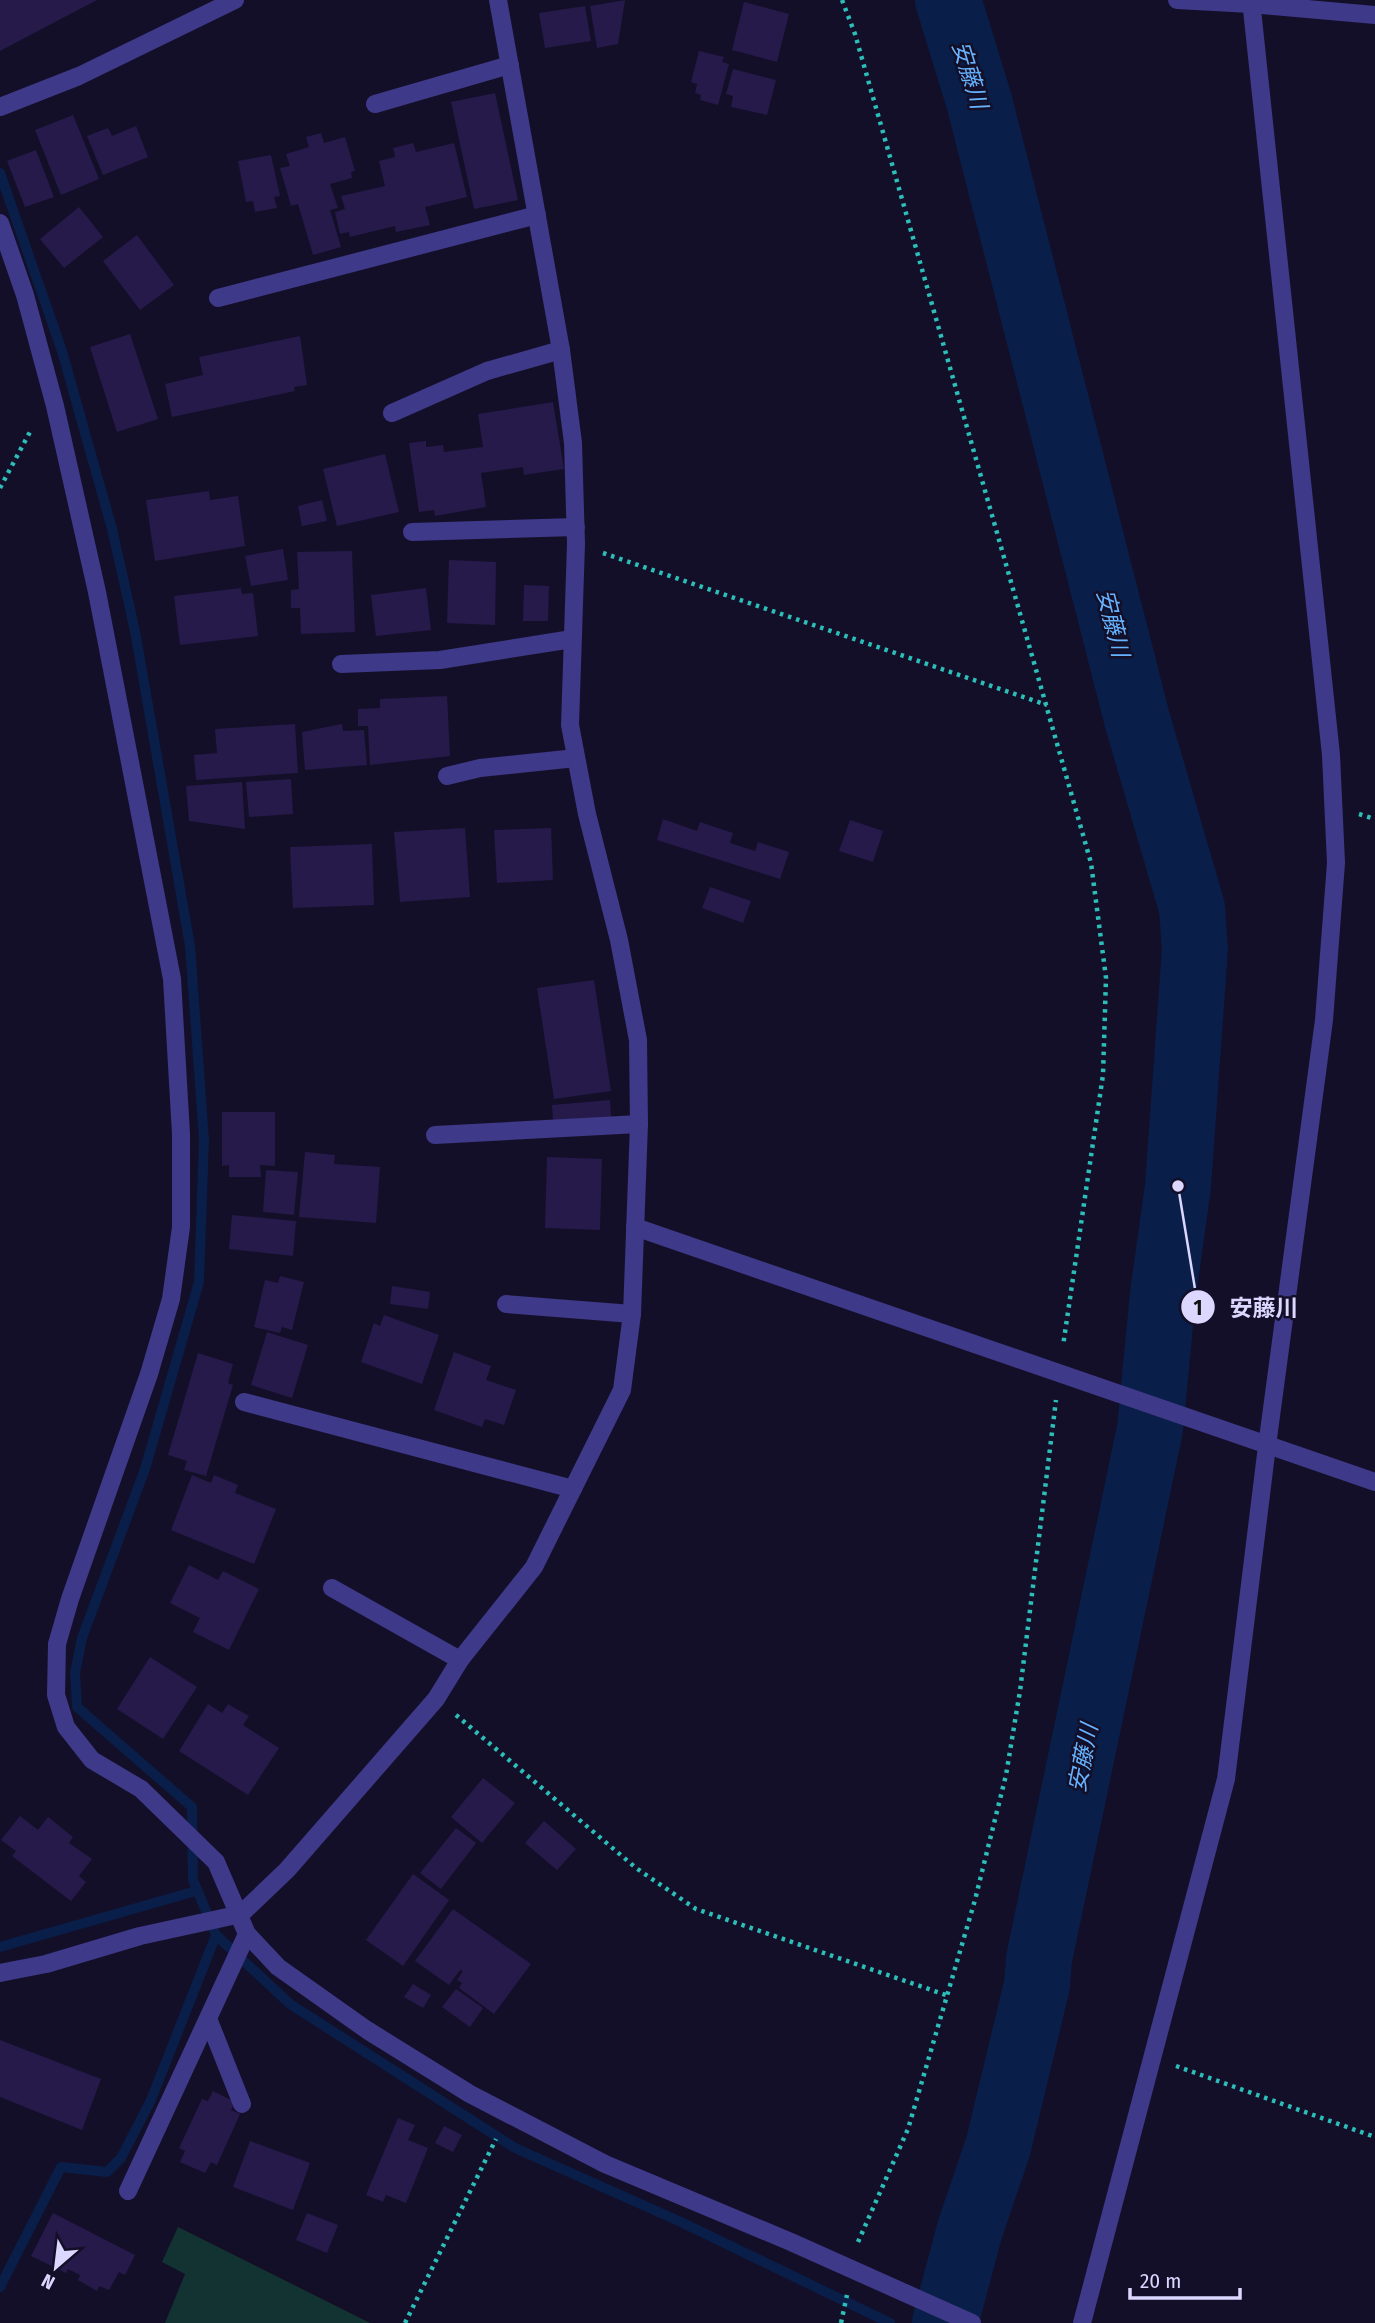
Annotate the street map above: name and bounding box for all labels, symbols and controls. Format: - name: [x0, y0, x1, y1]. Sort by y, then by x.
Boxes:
- water label: 安藤川: [947, 38, 994, 115]
- water label: 安藤川: [1091, 586, 1136, 663]
- callout: 安藤川: [1181, 1285, 1313, 1329]
- text: 安藤川: [1230, 1294, 1299, 1322]
- text: 1: [1194, 1295, 1202, 1321]
- water label: 安藤川: [1063, 1719, 1104, 1795]
- north arrow: [21, 2232, 91, 2302]
- scale bar: [1130, 2256, 1240, 2300]
- text: 20 m: [1140, 2268, 1181, 2294]
- text: N: [38, 2269, 59, 2294]

